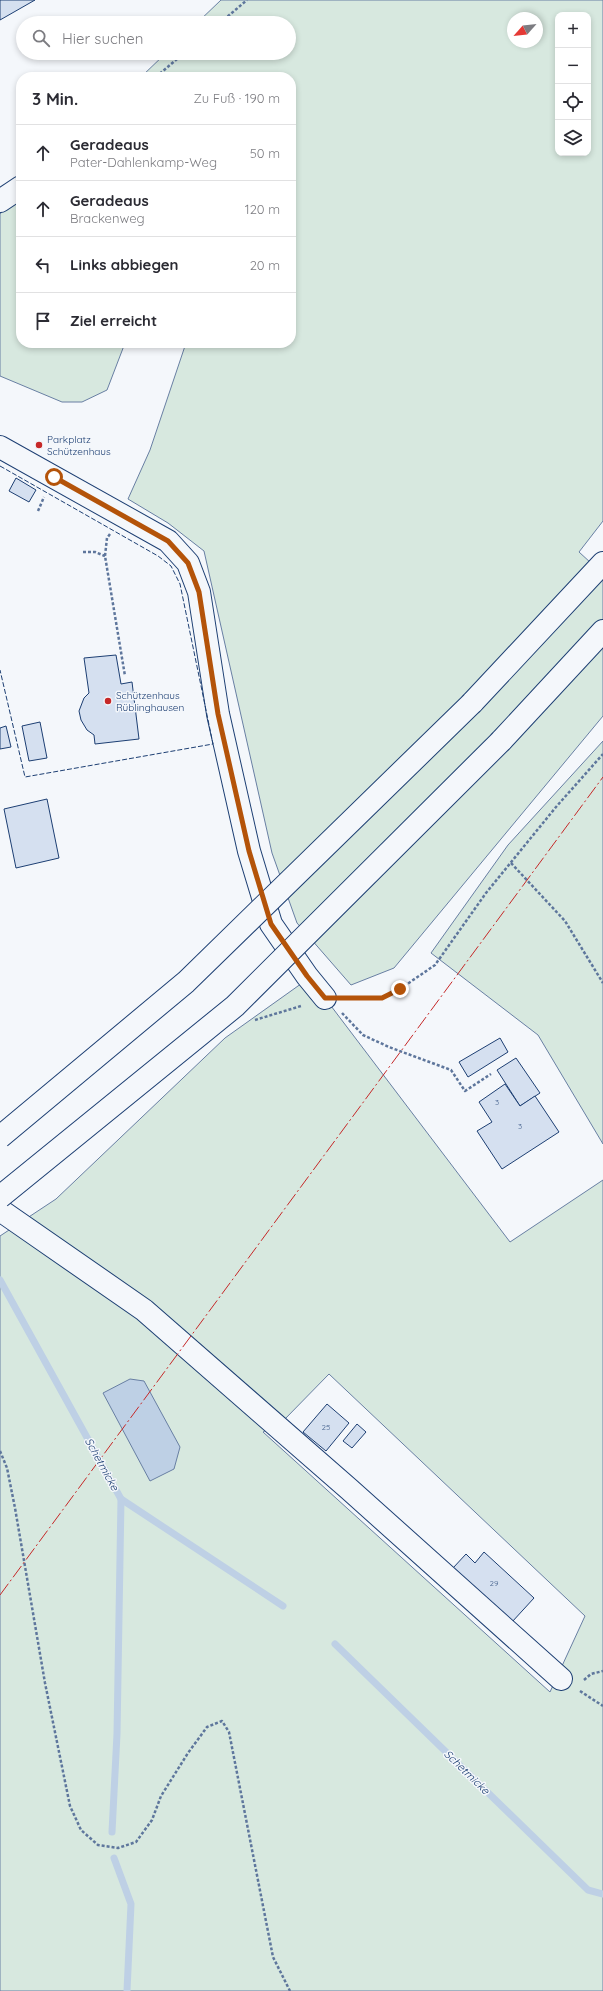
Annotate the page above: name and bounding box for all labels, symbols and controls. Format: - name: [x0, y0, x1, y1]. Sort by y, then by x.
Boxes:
- north arrow: [507, 12, 543, 48]
- map controls: [555, 12, 591, 156]
- button: +: [555, 12, 591, 48]
- search box: [16, 16, 296, 60]
- icon: search: [30, 27, 52, 49]
- text: Hier suchen: [62, 29, 143, 48]
- button: −: [555, 48, 591, 84]
- button: locate: [555, 84, 591, 120]
- text: 3 Min.: [32, 88, 78, 109]
- text: Zu Fuß · 190 m: [193, 90, 280, 106]
- button: layers: [555, 120, 591, 156]
- text: Geradeaus: [70, 135, 149, 154]
- icon: ahead: [32, 142, 54, 164]
- text: 50 m: [250, 145, 280, 161]
- text: Pater-Dahlenkamp-Weg: [70, 154, 217, 170]
- text: Geradeaus: [70, 191, 149, 210]
- icon: ahead: [32, 198, 54, 220]
- text: 120 m: [245, 201, 280, 217]
- text: Brackenweg: [70, 210, 145, 226]
- icon: left: [32, 254, 54, 276]
- text: Links abbiegen: [70, 255, 178, 274]
- text: 20 m: [250, 257, 280, 273]
- icon: arrive: [32, 310, 54, 332]
- text: Ziel erreicht: [70, 311, 157, 330]
- place label: Parkplatz Schützenhaus: [47, 433, 111, 458]
- marker: Parkplatz Schützenhaus: [34, 440, 44, 450]
- route start: [45, 468, 63, 486]
- place label: Schützenhaus Rüblinghausen: [116, 689, 184, 714]
- marker: Schützenhaus Rüblinghausen: [103, 696, 113, 706]
- route end: [391, 980, 409, 998]
- house number: 3: [495, 1097, 499, 1107]
- house number: 3: [518, 1121, 522, 1131]
- house number: 25: [322, 1422, 330, 1432]
- water label: Schetmicke: [82, 1435, 123, 1493]
- house number: 29: [490, 1578, 499, 1588]
- water label: Schetmicke: [441, 1747, 493, 1798]

